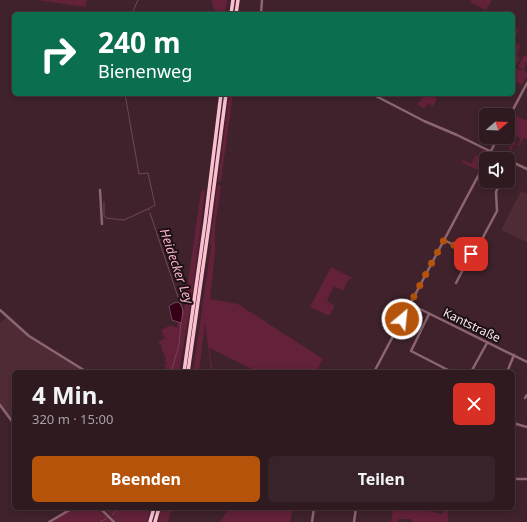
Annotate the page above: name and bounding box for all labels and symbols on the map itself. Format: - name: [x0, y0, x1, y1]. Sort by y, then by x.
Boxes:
- north arrow: [479, 108, 515, 144]
- water label: Heidecker Ley: [156, 226, 199, 307]
- pin: [454, 237, 488, 271]
- position arrow: [381, 298, 423, 340]
- street label: Kantstraße: [441, 304, 504, 346]

